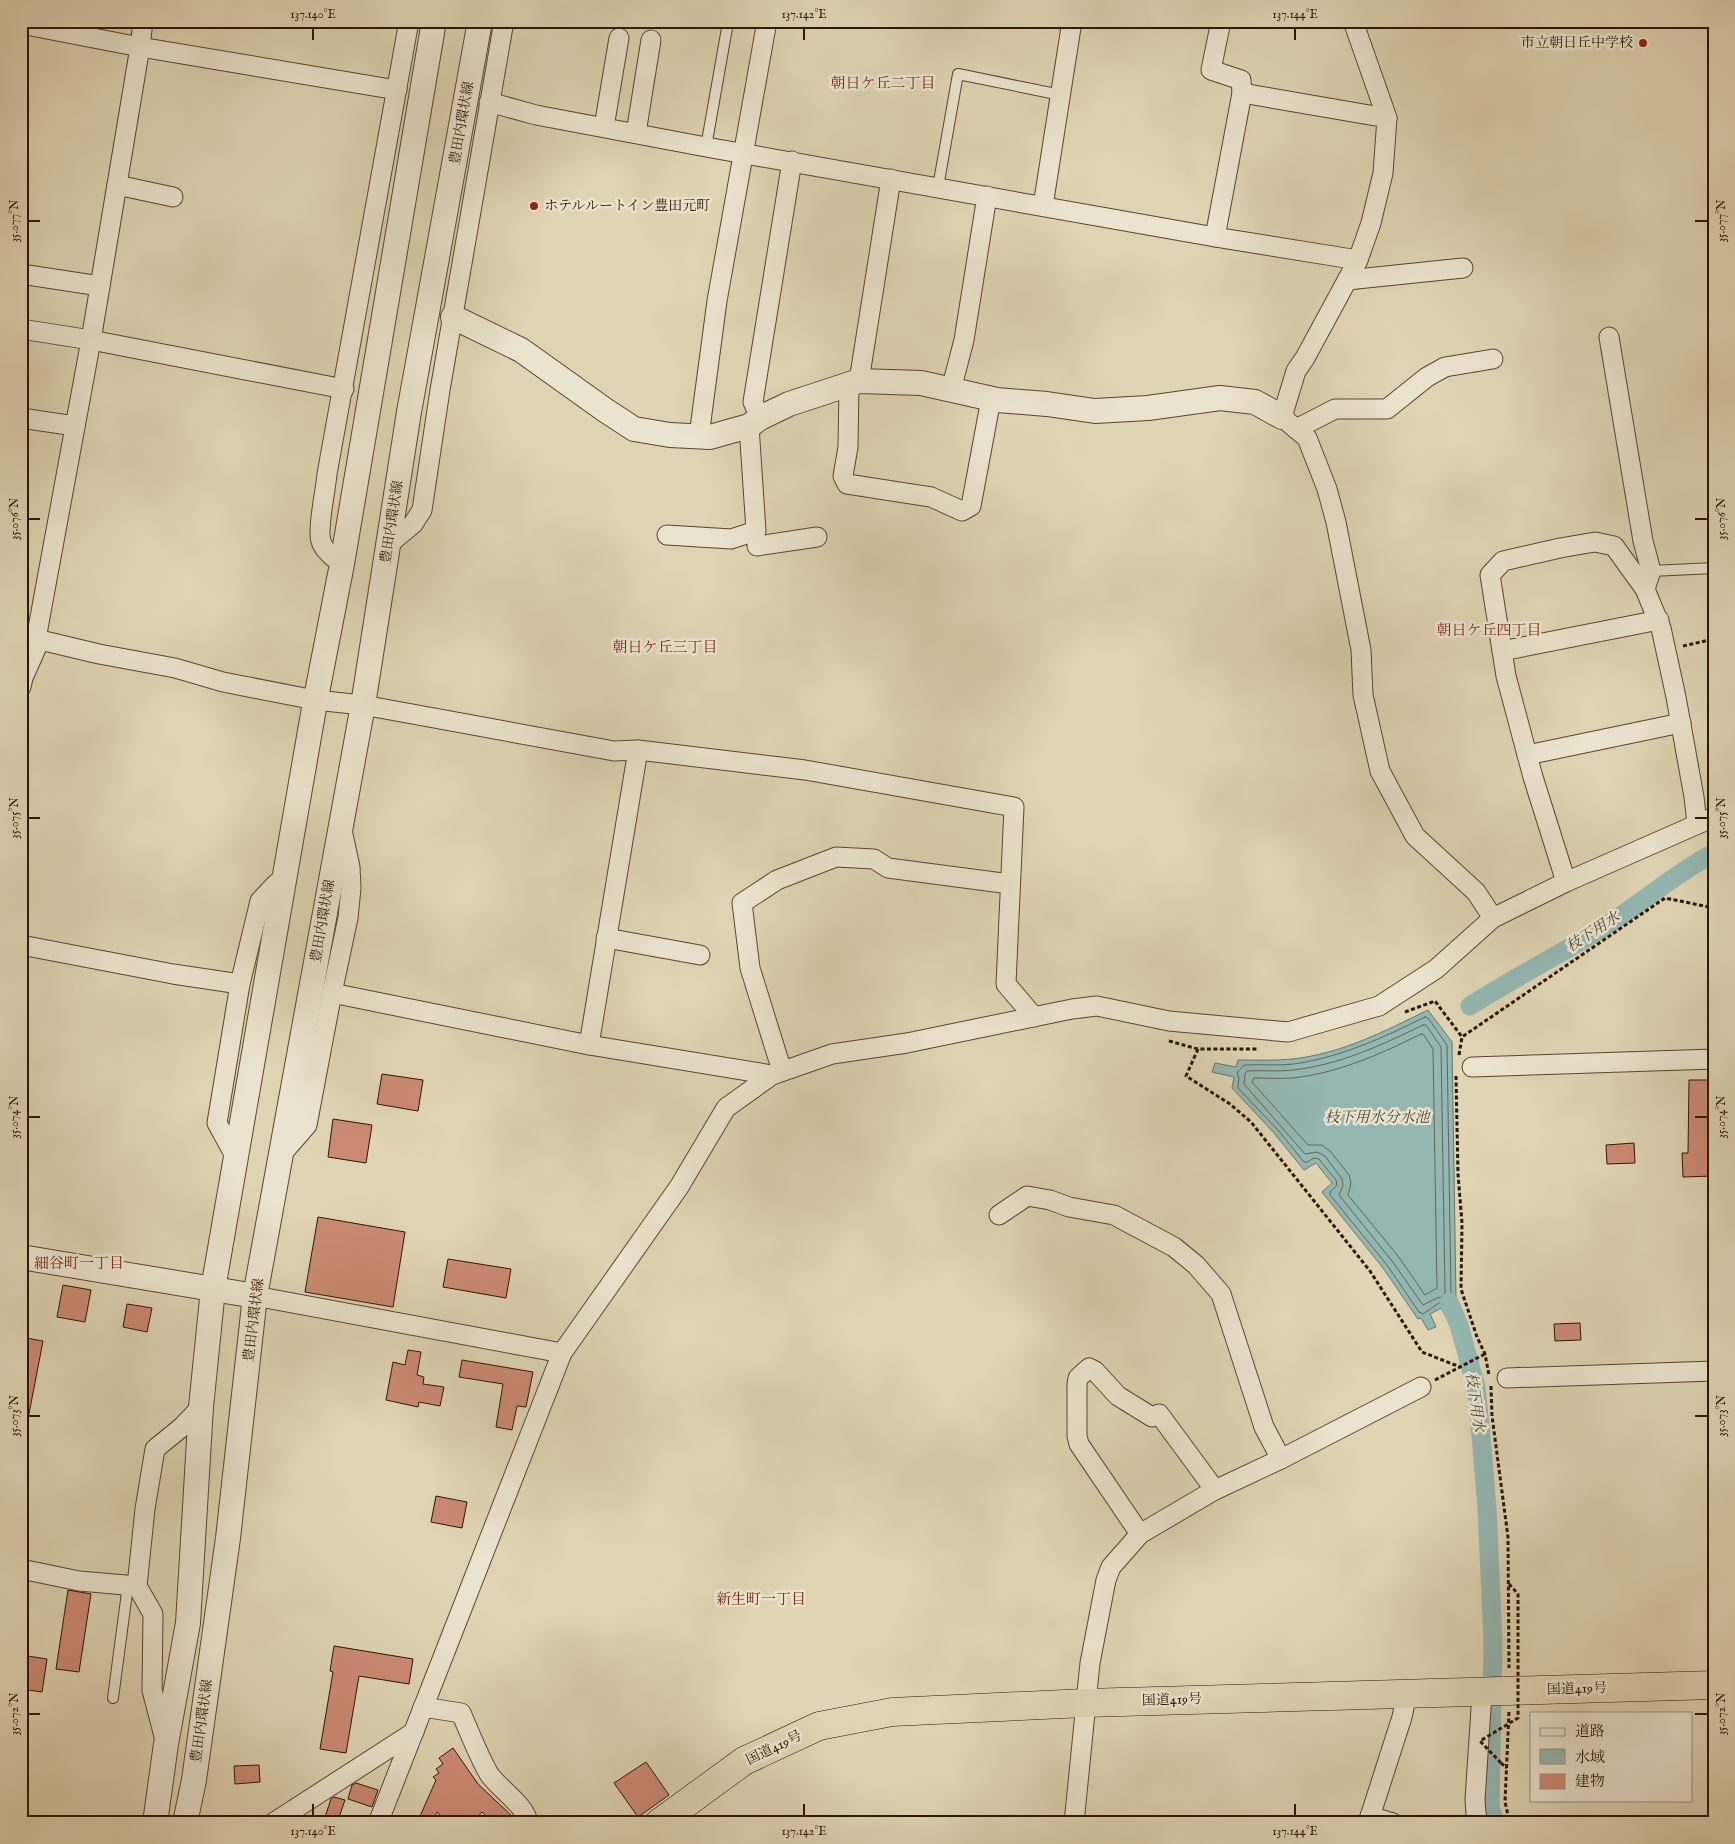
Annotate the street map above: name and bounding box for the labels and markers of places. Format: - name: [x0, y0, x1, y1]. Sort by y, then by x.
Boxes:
- place label: 市立朝日丘中学校: [1521, 34, 1633, 52]
- marker: 市立朝日丘中学校: [1637, 37, 1649, 49]
- place label: ホテルルートイン豊田元町: [544, 197, 710, 215]
- marker: ホテルルートイン豊田元町: [528, 200, 540, 212]

